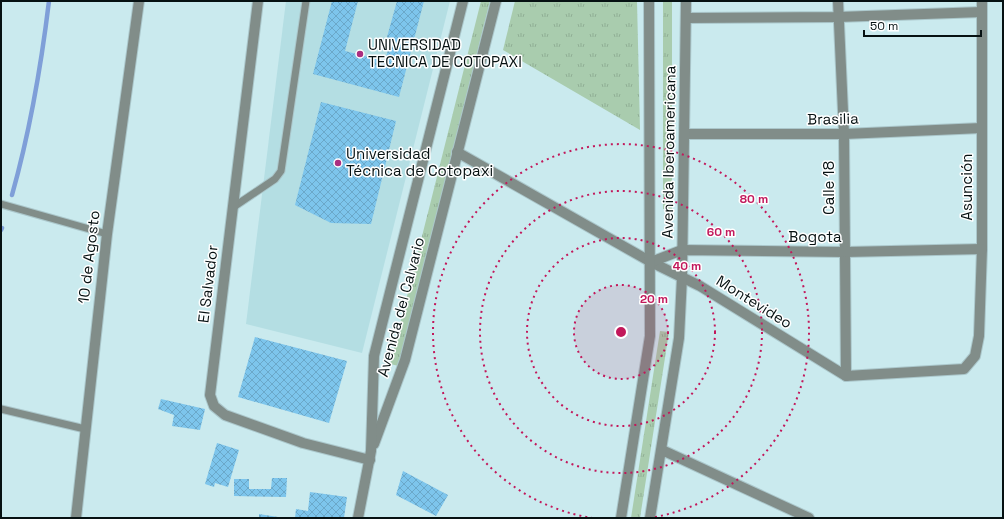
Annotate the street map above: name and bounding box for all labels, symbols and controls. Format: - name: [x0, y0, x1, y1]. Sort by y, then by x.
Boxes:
- scale bar: [864, 12, 981, 38]
- text: 50 m: [870, 18, 898, 34]
- place label: UNIVERSIDAD TECNICA DE COTOPAXI: [368, 35, 522, 71]
- marker: UNIVERSIDAD TECNICA DE COTOPAXI: [355, 49, 365, 59]
- street label: Avenida Iberoamericana: [657, 65, 680, 239]
- street label: Brasilia: [807, 109, 859, 128]
- place label: Universidad Técnica de Cotopaxi: [346, 144, 493, 180]
- street label: Asunción: [957, 154, 976, 220]
- marker: Universidad Técnica de Cotopaxi: [333, 158, 343, 168]
- street label: Calle 18: [819, 161, 838, 215]
- text: 80 m: [740, 191, 768, 207]
- street label: 10 de Agosto: [73, 209, 104, 305]
- text: 60 m: [707, 224, 735, 240]
- street label: Bogota: [788, 227, 842, 246]
- street label: Avenida del Calvario: [373, 235, 428, 379]
- street label: El Salvador: [193, 244, 222, 324]
- text: 40 m: [673, 258, 701, 274]
- street label: Montevideo: [713, 271, 796, 332]
- text: 20 m: [640, 291, 668, 307]
- centre of rings: [614, 325, 628, 339]

